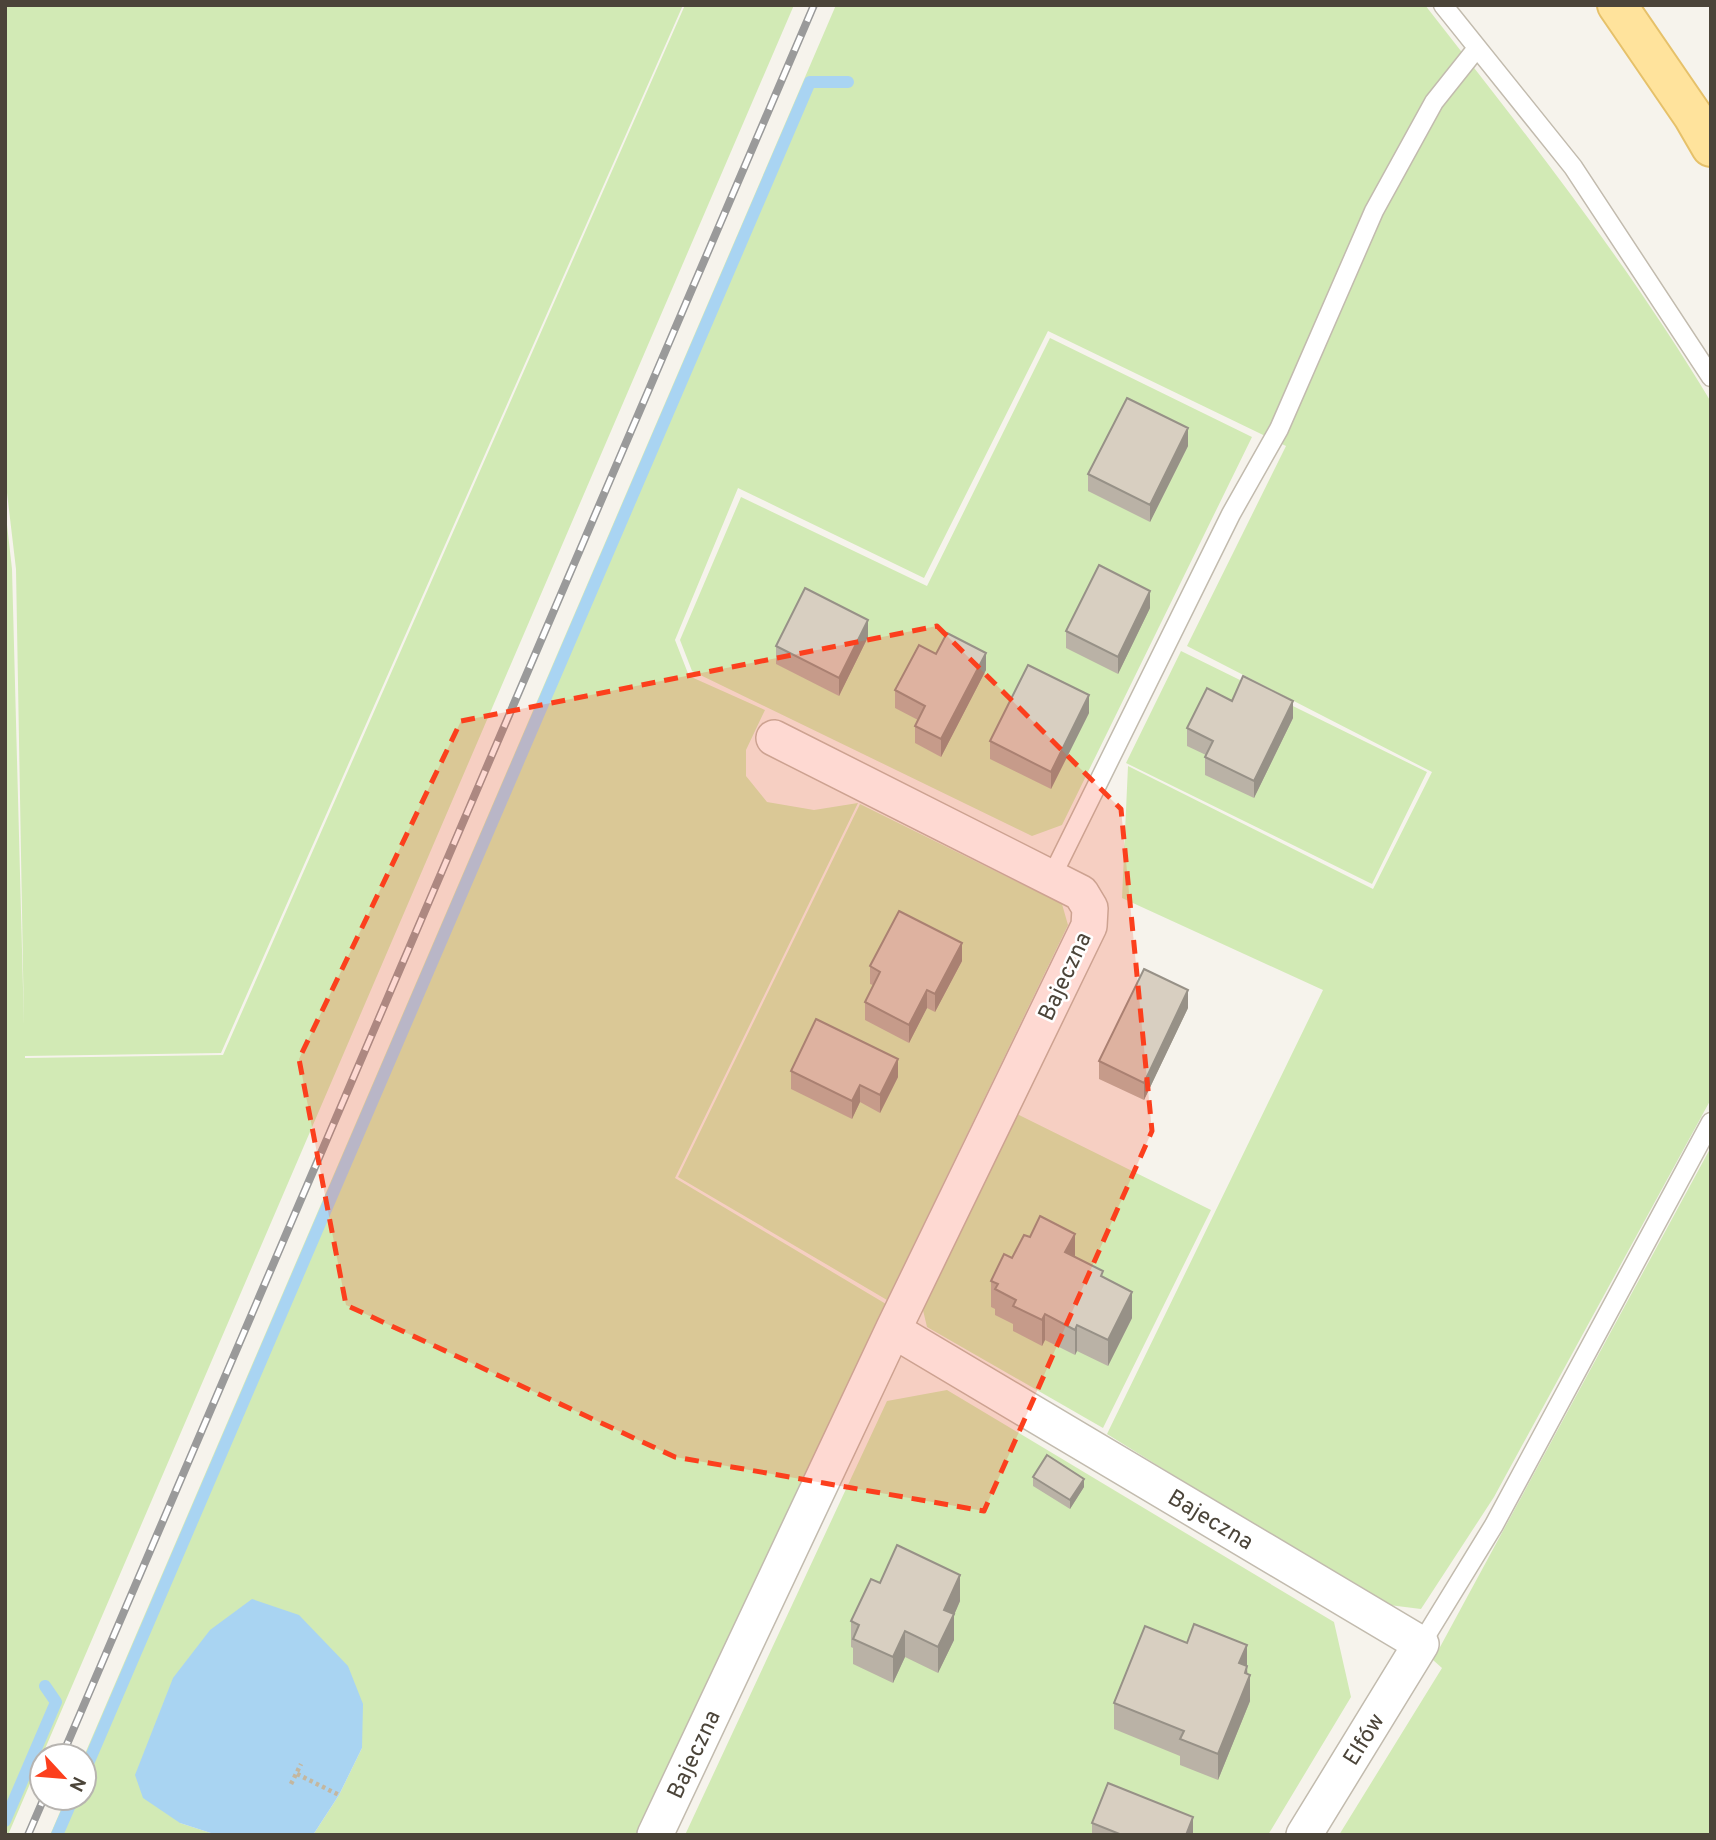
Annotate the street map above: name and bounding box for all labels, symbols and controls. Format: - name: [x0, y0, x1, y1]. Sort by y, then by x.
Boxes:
- street label: Bajeczna: [1033, 928, 1099, 1026]
- street label: Bajeczna: [1162, 1484, 1258, 1558]
- street label: Bajeczna: [662, 1706, 728, 1804]
- street label: Elfów: [1338, 1709, 1392, 1772]
- north arrow: [28, 1742, 98, 1812]
- text: N: [63, 1772, 90, 1795]

